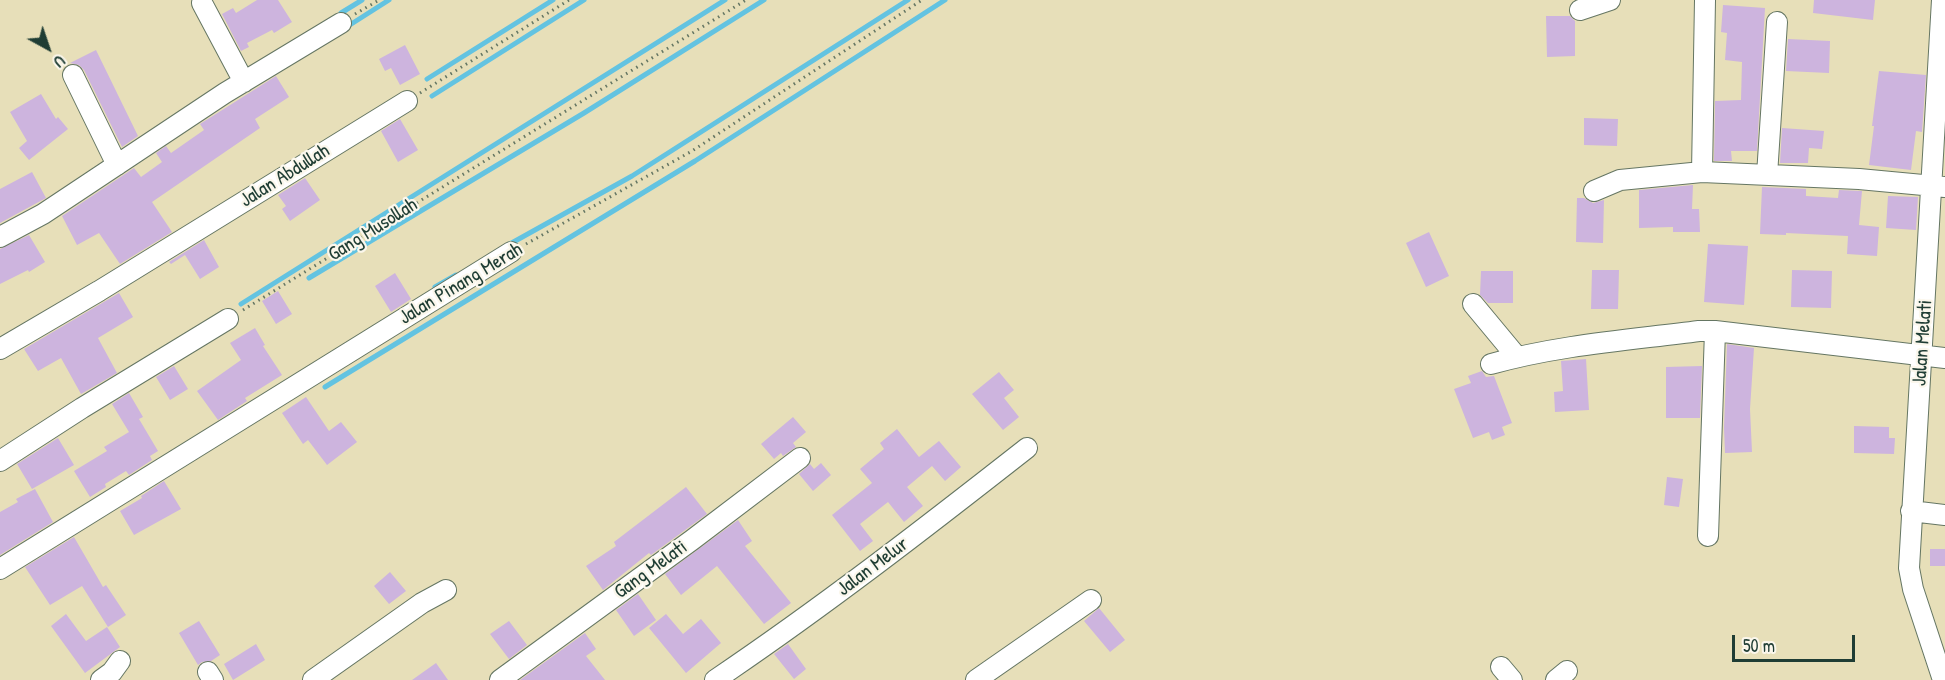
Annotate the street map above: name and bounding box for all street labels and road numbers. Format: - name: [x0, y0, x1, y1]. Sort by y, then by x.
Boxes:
- street label: Jalan Abdullah: [236, 139, 334, 213]
- street label: Gang Musollah: [324, 193, 422, 267]
- street label: Jalan Pinang Merah: [395, 238, 527, 330]
- street label: Jalan Melati: [1908, 299, 1938, 387]
- street label: Jalan Melur: [833, 532, 913, 602]
- street label: Gang Melati: [610, 535, 692, 605]

